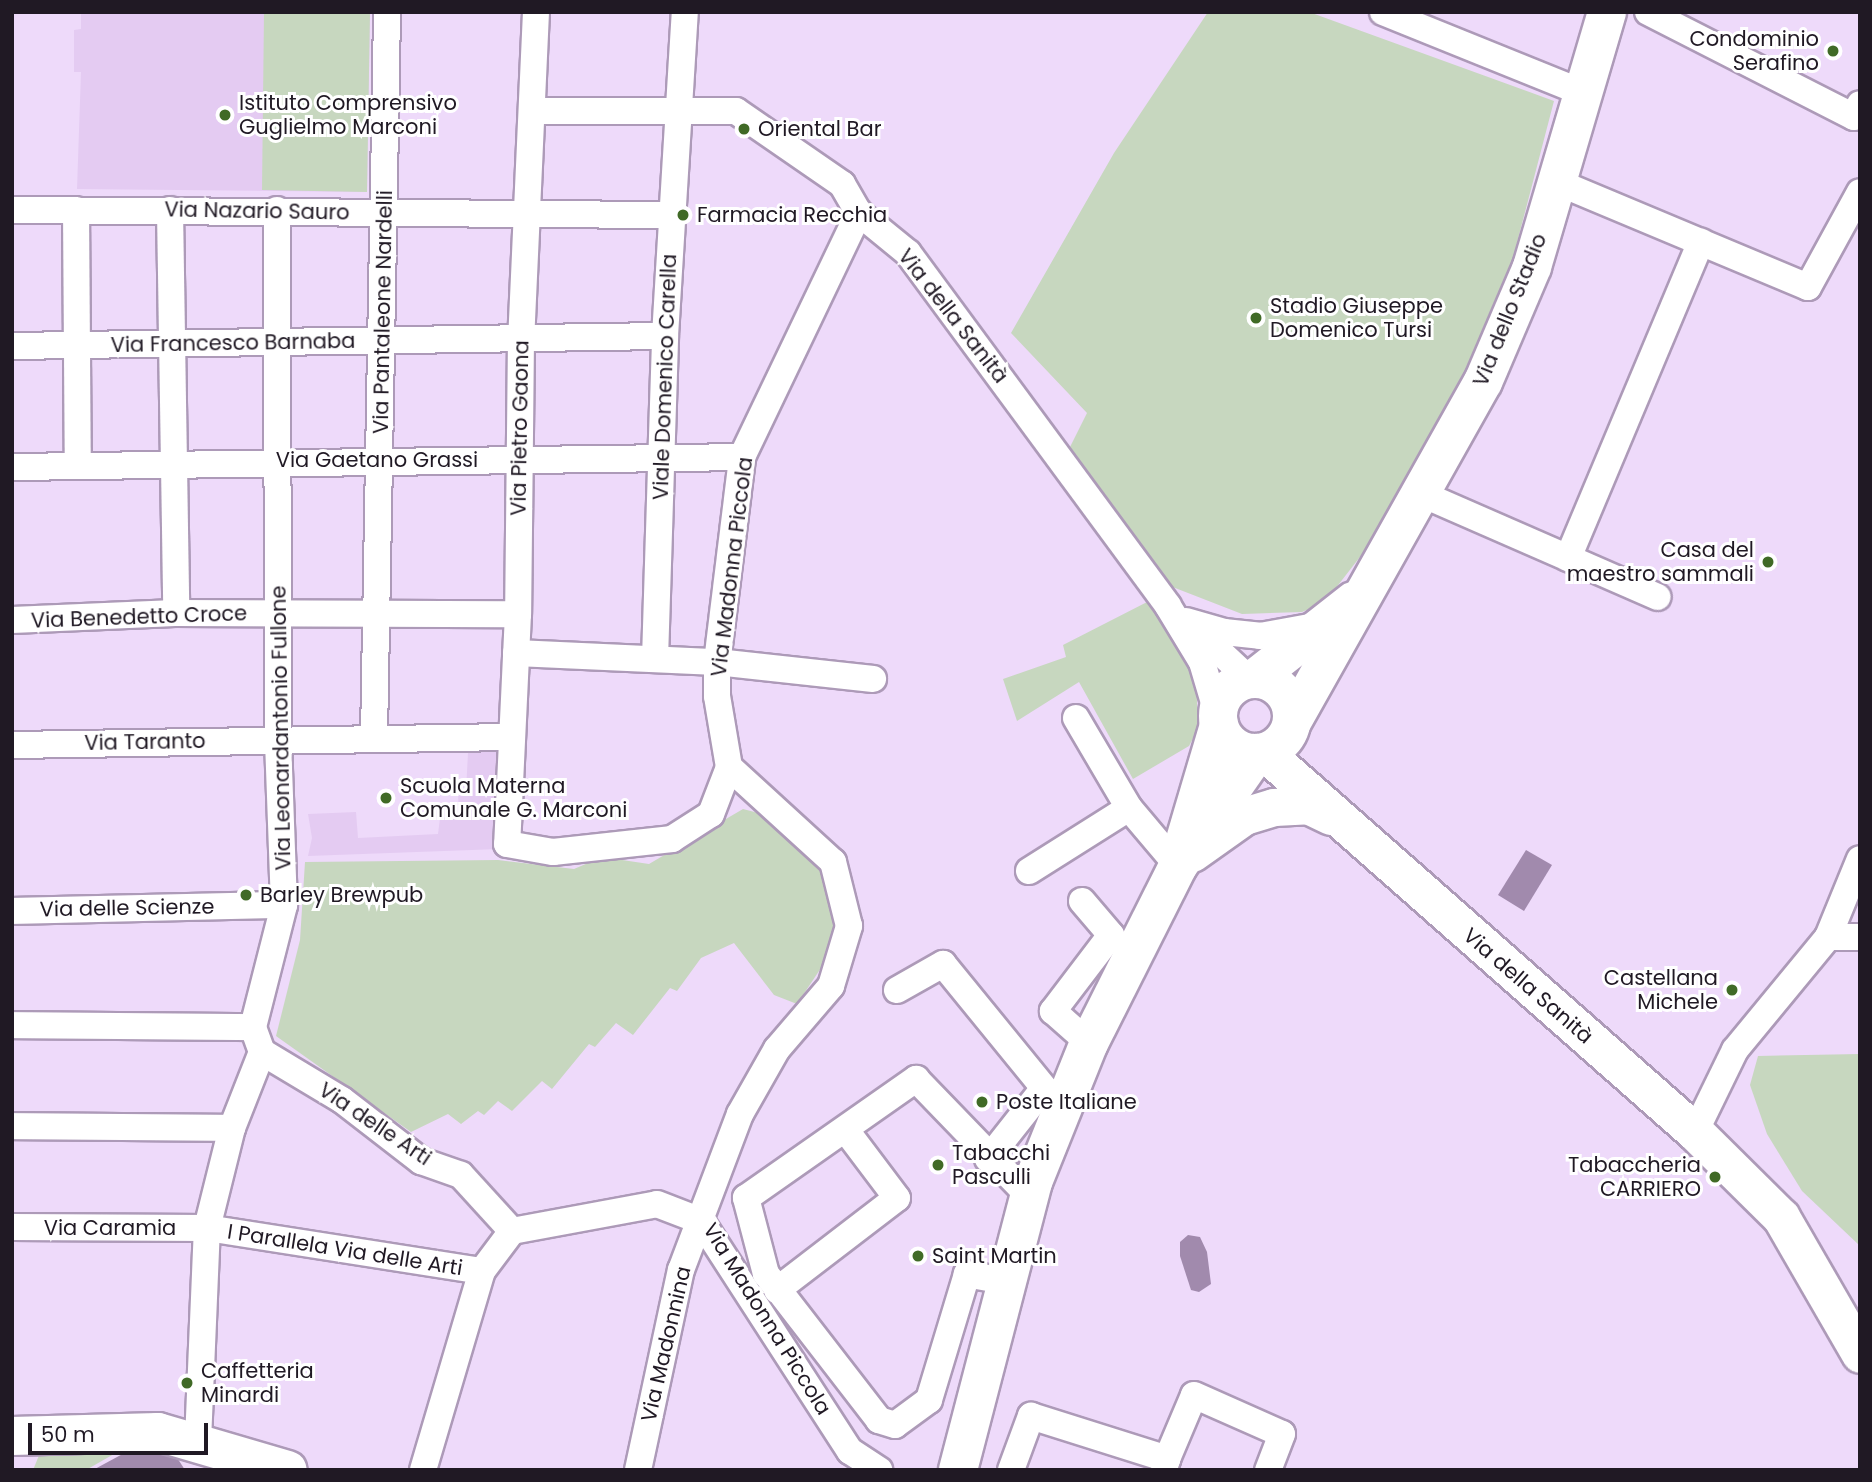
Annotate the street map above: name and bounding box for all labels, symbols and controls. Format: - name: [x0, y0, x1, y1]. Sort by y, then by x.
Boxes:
- place label: Condominio Serafino: [1689, 26, 1819, 76]
- marker: Condominio Serafino: [1825, 43, 1841, 59]
- place label: Istituto Comprensivo Guglielmo Marconi: [239, 90, 457, 140]
- marker: Istituto Comprensivo Guglielmo Marconi: [217, 107, 233, 123]
- place label: Oriental Bar: [758, 116, 881, 142]
- marker: Oriental Bar: [736, 121, 752, 137]
- street label: Via Pantaleone Nardelli: [368, 190, 398, 434]
- street label: Via Nazario Sauro: [164, 197, 350, 225]
- place label: Farmacia Recchia: [697, 202, 887, 228]
- marker: Farmacia Recchia: [675, 207, 691, 223]
- street label: Via dello Stadio: [1468, 230, 1552, 390]
- street label: Via della Sanità: [893, 244, 1013, 388]
- street label: Viale Domenico Carella: [648, 253, 682, 501]
- place label: Stadio Giuseppe Domenico Tursi: [1270, 293, 1443, 343]
- marker: Stadio Giuseppe Domenico Tursi: [1248, 310, 1264, 326]
- street label: Via Francesco Barnaba: [110, 328, 356, 358]
- street label: Via Pietro Gaona: [506, 340, 534, 516]
- street label: Via Gaetano Grassi: [276, 447, 478, 473]
- street label: Via Madonna Piccola: [706, 456, 758, 678]
- place label: Casa del maestro sammali: [1567, 537, 1754, 587]
- marker: Casa del maestro sammali: [1760, 554, 1776, 570]
- street label: Via Leonardantonio Fullone: [266, 585, 296, 871]
- street label: Via Benedetto Croce: [30, 601, 248, 633]
- street label: Via Taranto: [84, 728, 206, 756]
- place label: Scuola Materna Comunale G. Marconi: [400, 773, 627, 823]
- marker: Scuola Materna Comunale G. Marconi: [378, 790, 394, 806]
- place label: Barley Brewpub: [260, 882, 423, 908]
- marker: Barley Brewpub: [238, 887, 254, 903]
- street label: Via delle Scienze: [39, 894, 215, 922]
- street label: Via della Sanità: [1458, 923, 1598, 1049]
- place label: Castellana Michele: [1604, 965, 1718, 1015]
- marker: Castellana Michele: [1724, 982, 1740, 998]
- street label: Via delle Arti: [314, 1077, 436, 1171]
- place label: Poste Italiane: [996, 1089, 1137, 1115]
- marker: Poste Italiane: [974, 1094, 990, 1110]
- place label: Tabacchi Pasculli: [952, 1140, 1050, 1190]
- place label: Tabaccheria CARRIERO: [1568, 1152, 1701, 1202]
- marker: Tabacchi Pasculli: [930, 1157, 946, 1173]
- marker: Tabaccheria CARRIERO: [1707, 1169, 1723, 1185]
- street label: Via Caramia: [44, 1215, 176, 1241]
- street label: Via Madonna Piccola: [698, 1218, 836, 1420]
- street label: I Parallela Via delle Arti: [226, 1219, 464, 1281]
- place label: Saint Martin: [932, 1243, 1057, 1269]
- marker: Saint Martin: [910, 1248, 926, 1264]
- street label: Via Madonnina: [636, 1264, 696, 1424]
- place label: Caffetteria Minardi: [201, 1358, 314, 1408]
- marker: Caffetteria Minardi: [179, 1375, 195, 1391]
- scale bar: [32, 1408, 212, 1452]
- text: 50 m: [41, 1420, 95, 1449]

